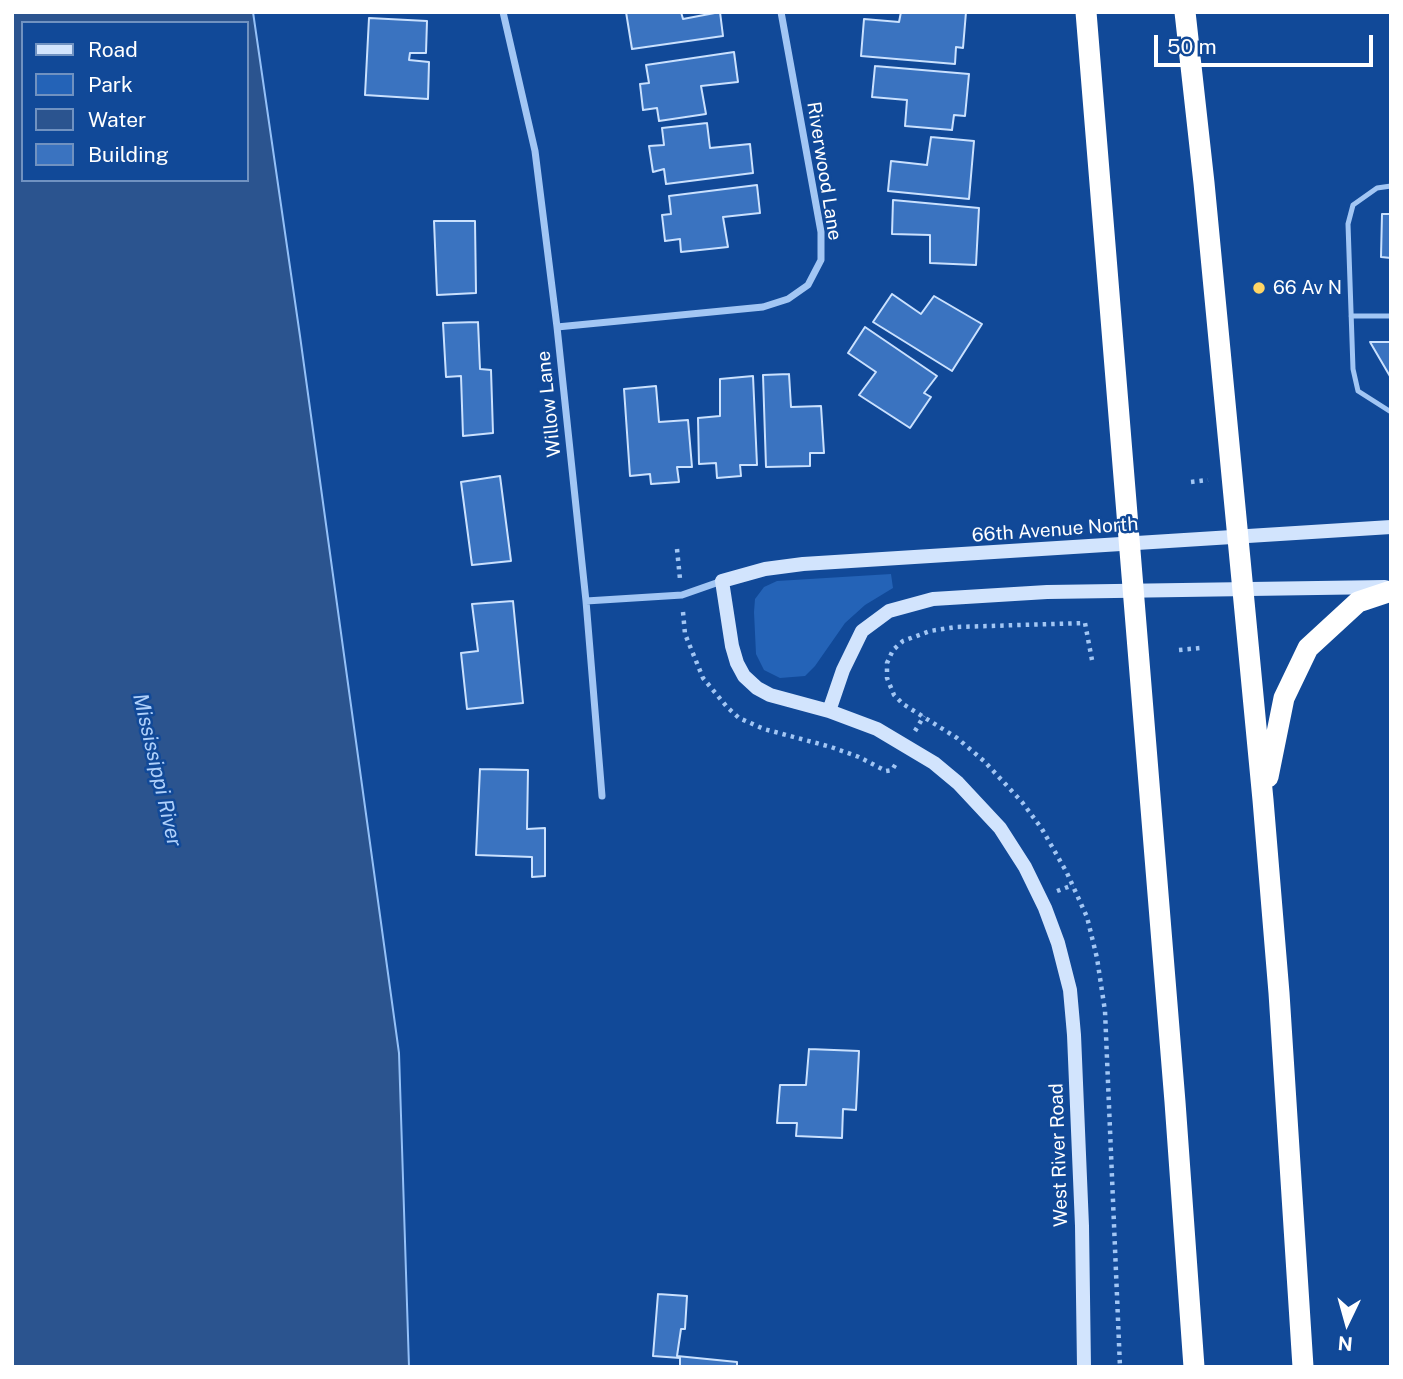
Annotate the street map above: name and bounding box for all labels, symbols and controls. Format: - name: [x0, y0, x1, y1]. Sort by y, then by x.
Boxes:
- legend: [21, 21, 248, 182]
- scale bar: [1158, 21, 1377, 65]
- text: 50 m: [1167, 34, 1217, 59]
- text: Road: [88, 37, 138, 62]
- text: Park: [88, 72, 133, 97]
- street label: Riverwood Lane: [802, 100, 846, 242]
- text: Water: [88, 107, 146, 132]
- text: Building: [88, 142, 169, 167]
- place label: 66 Av N: [1273, 277, 1342, 299]
- marker: 66 Av N: [1251, 280, 1267, 296]
- street label: Willow Lane: [532, 350, 566, 458]
- street label: 66th Avenue North: [971, 513, 1139, 547]
- water label: Mississippi River: [127, 691, 187, 849]
- street label: West River Road: [1045, 1083, 1073, 1227]
- north arrow: [1312, 1288, 1382, 1358]
- text: N: [1337, 1332, 1354, 1356]

